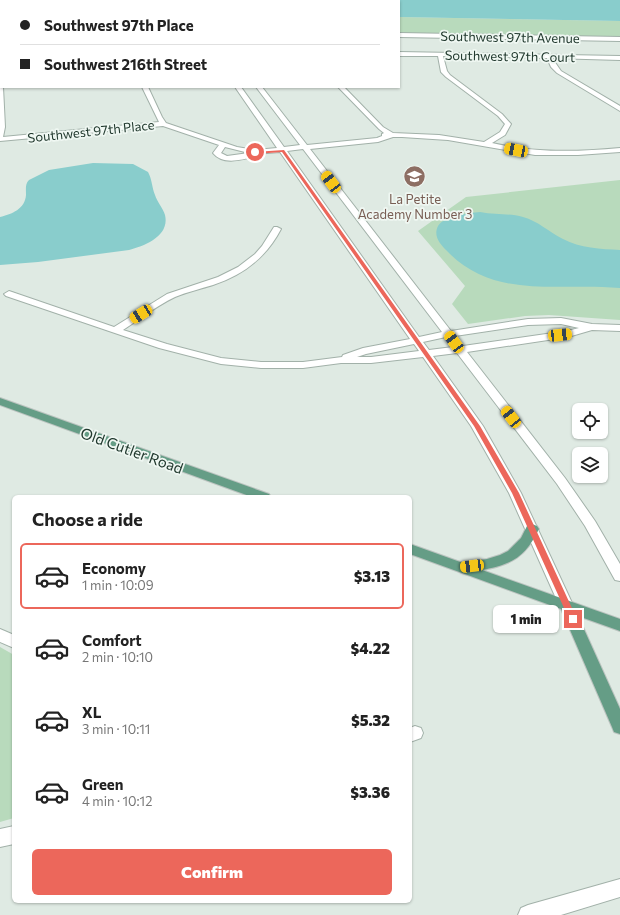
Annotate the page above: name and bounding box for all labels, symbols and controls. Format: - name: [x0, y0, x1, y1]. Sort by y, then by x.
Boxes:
- text: Southwest 97th Place: [44, 16, 194, 34]
- street label: Southwest 97th Avenue: [440, 28, 580, 46]
- street label: Southwest 97th Court: [445, 47, 575, 65]
- text: Southwest 216th Street: [44, 55, 207, 73]
- street label: Southwest 97th Place: [27, 116, 155, 146]
- car: [503, 142, 529, 158]
- route start: [246, 143, 264, 161]
- school or university icon: La Petite Academy Number 3: [402, 164, 428, 190]
- car: [319, 169, 343, 195]
- place label: La Petite Academy Number 3: [358, 191, 472, 222]
- car: [128, 303, 154, 325]
- car: [547, 328, 573, 342]
- car: [442, 329, 466, 355]
- map controls: [572, 403, 608, 483]
- button: locate: [572, 403, 608, 439]
- car: [499, 404, 523, 430]
- street label: Old Cutler Road: [78, 423, 186, 477]
- button: layers: [572, 447, 608, 483]
- text: Choose a ride: [32, 508, 143, 530]
- icon: car: [34, 558, 70, 594]
- text: Economy: [82, 559, 146, 577]
- car: [459, 559, 485, 573]
- text: $3.13: [354, 567, 390, 585]
- text: 1 min · 10:09: [82, 577, 154, 593]
- callout: 1 min: [493, 605, 559, 633]
- route end: [564, 610, 582, 628]
- text: 1 min: [510, 611, 542, 627]
- icon: car: [34, 630, 70, 666]
- text: Comfort: [82, 631, 142, 649]
- text: $4.22: [350, 639, 390, 657]
- text: 2 min · 10:10: [82, 649, 153, 665]
- icon: car: [34, 702, 70, 738]
- text: XL: [82, 703, 101, 721]
- text: $5.32: [351, 711, 390, 729]
- text: 3 min · 10:11: [82, 721, 150, 737]
- icon: car: [34, 774, 70, 810]
- text: Green: [82, 775, 123, 793]
- text: $3.36: [350, 783, 390, 801]
- text: 4 min · 10:12: [82, 793, 152, 809]
- button: Confirm: [32, 849, 392, 895]

